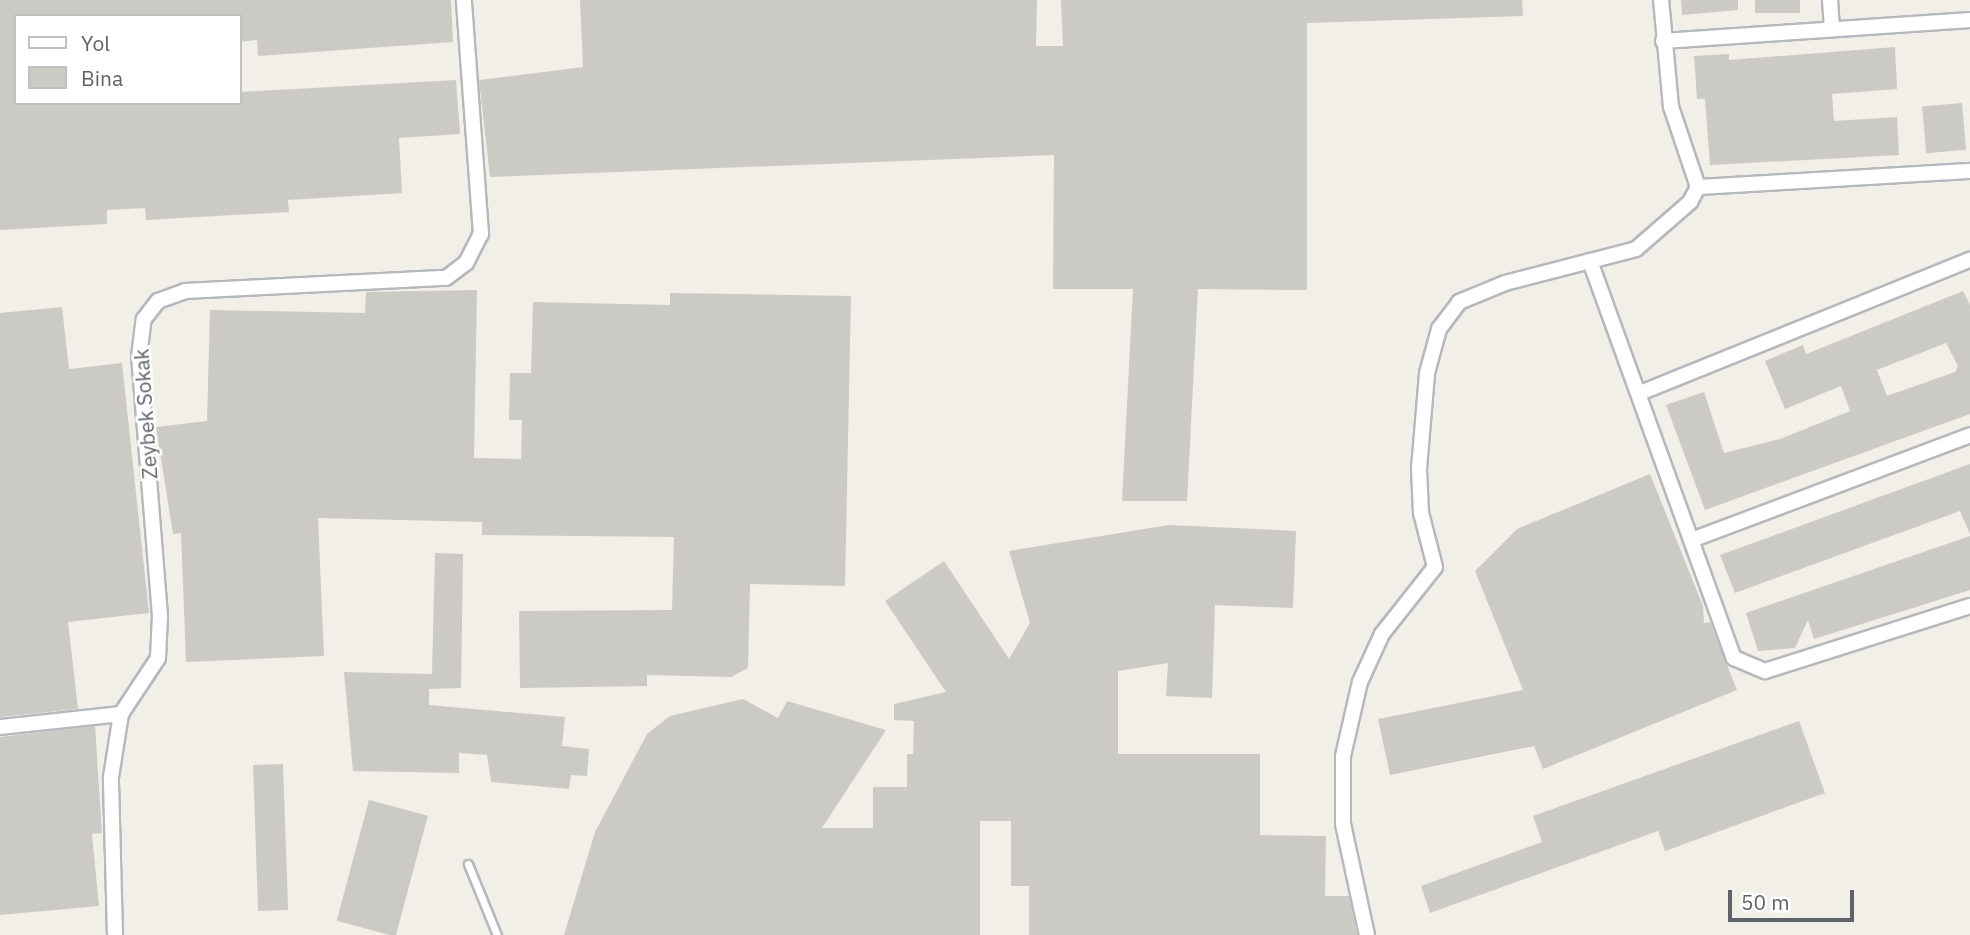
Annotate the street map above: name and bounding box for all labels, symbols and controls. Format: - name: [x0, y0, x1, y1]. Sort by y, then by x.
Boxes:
- legend: [14, 14, 242, 105]
- text: Yol: [81, 29, 110, 57]
- text: Bina: [81, 64, 123, 92]
- street label: Zeybek Sokak: [128, 348, 162, 480]
- scale bar: [1732, 876, 1858, 920]
- text: 50 m: [1741, 888, 1790, 916]

